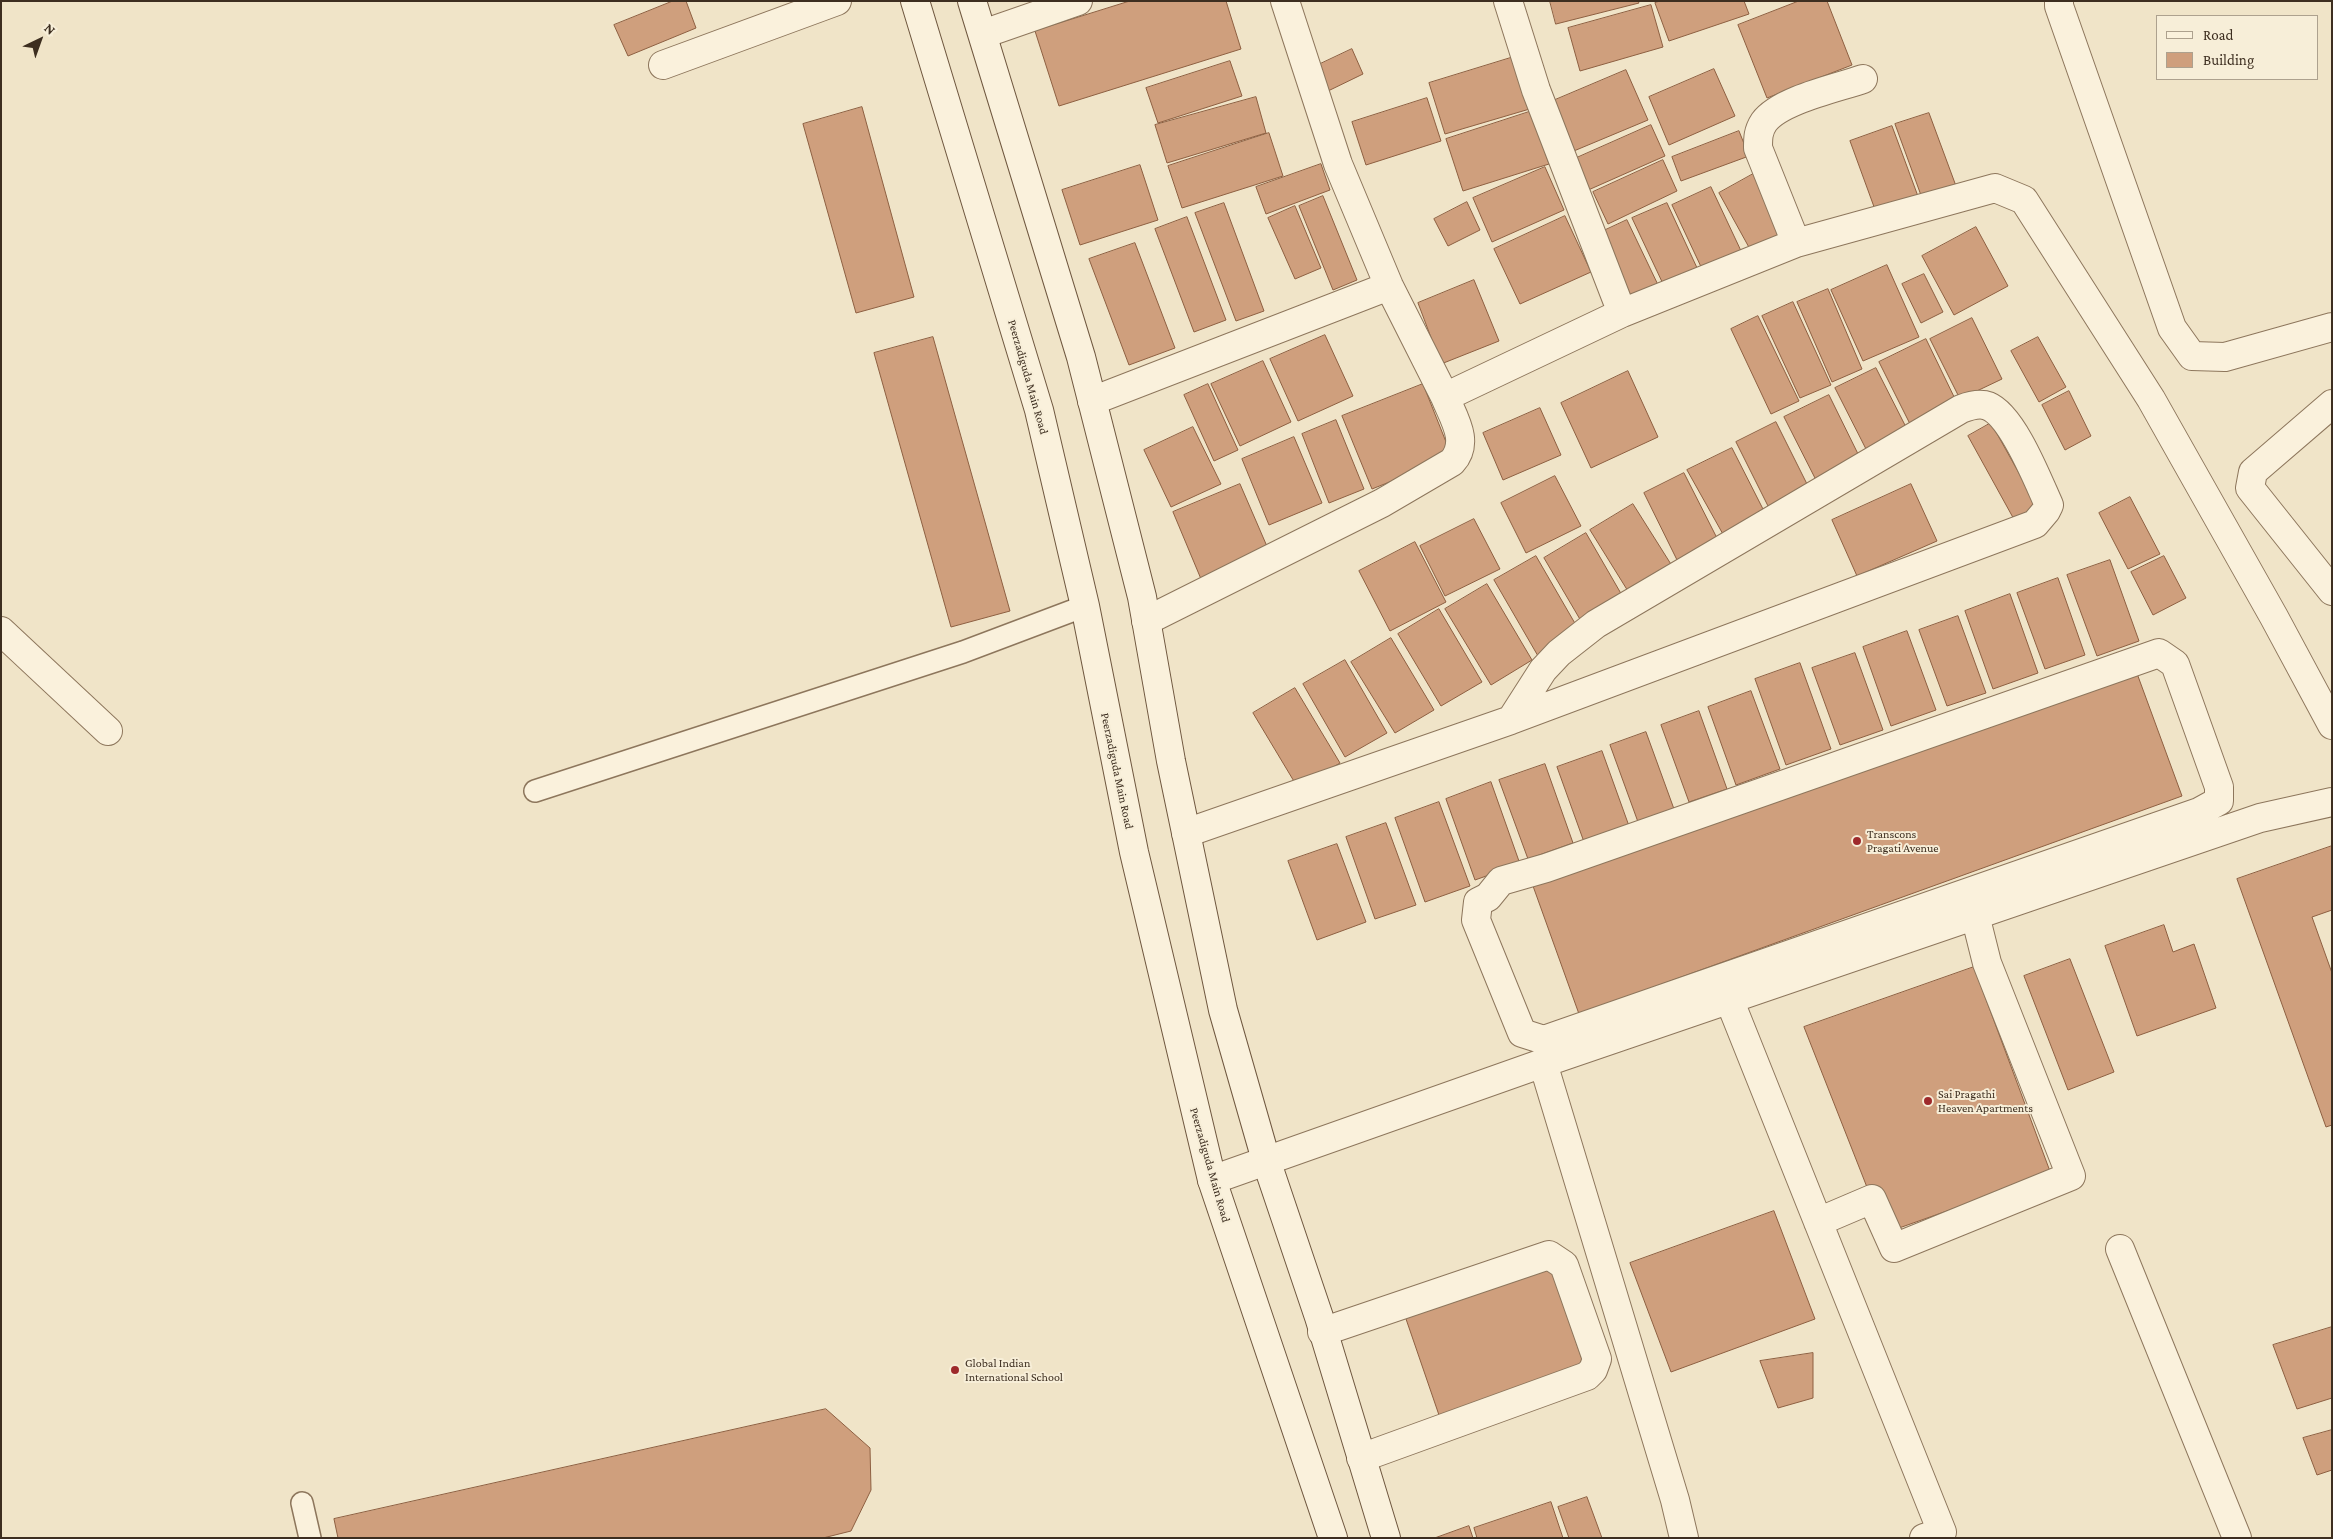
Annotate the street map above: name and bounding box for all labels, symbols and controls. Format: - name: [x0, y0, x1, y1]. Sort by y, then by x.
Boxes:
- north arrow: [15, 15, 65, 65]
- legend: [2156, 15, 2318, 80]
- text: N: [41, 20, 59, 38]
- text: Road: [2203, 27, 2233, 43]
- text: Building: [2203, 52, 2254, 68]
- street label: Peerzadiguda Main Road: [1005, 318, 1051, 436]
- street label: Peerzadiguda Main Road: [1098, 711, 1136, 831]
- place label: Transcons Pragati Avenue: [1867, 827, 1939, 855]
- marker: Transcons Pragati Avenue: [1851, 835, 1863, 847]
- place label: Sai Pragathi Heaven Apartments: [1938, 1087, 2033, 1115]
- marker: Sai Pragathi Heaven Apartments: [1922, 1095, 1934, 1107]
- street label: Peerzadiguda Main Road: [1187, 1106, 1233, 1224]
- place label: Global Indian International School: [965, 1356, 1063, 1384]
- marker: Global Indian International School: [949, 1364, 961, 1376]

